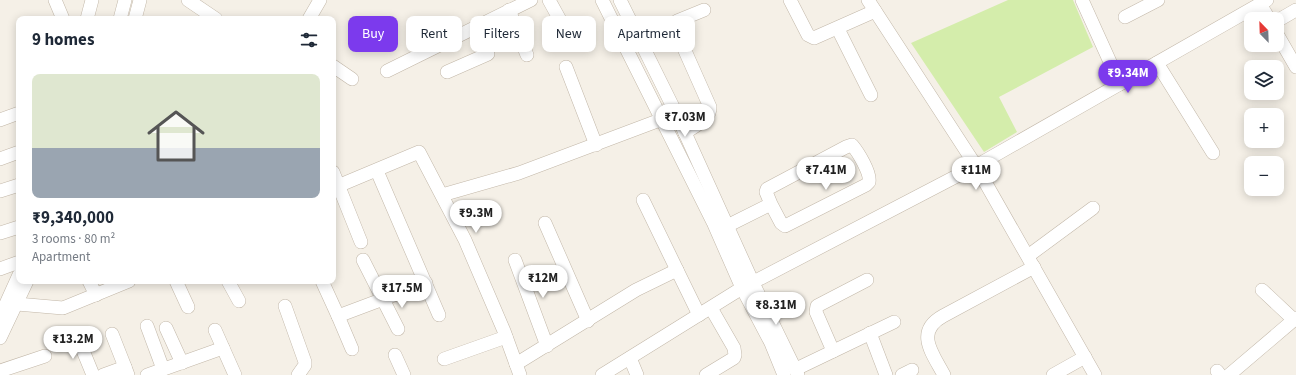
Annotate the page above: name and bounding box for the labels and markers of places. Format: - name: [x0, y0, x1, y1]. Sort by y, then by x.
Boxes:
- pin: ₹9.34M: [1095, 60, 1161, 94]
- pin: ₹7.03M: [652, 104, 718, 138]
- pin: ₹7.41M: [793, 157, 859, 191]
- pin: ₹11M: [952, 157, 1000, 191]
- pin: ₹9.3M: [448, 200, 504, 234]
- pin: ₹12M: [519, 265, 567, 299]
- pin: ₹17.5M: [369, 275, 435, 309]
- pin: ₹8.31M: [743, 292, 809, 326]
- pin: ₹13.2M: [40, 326, 106, 360]

